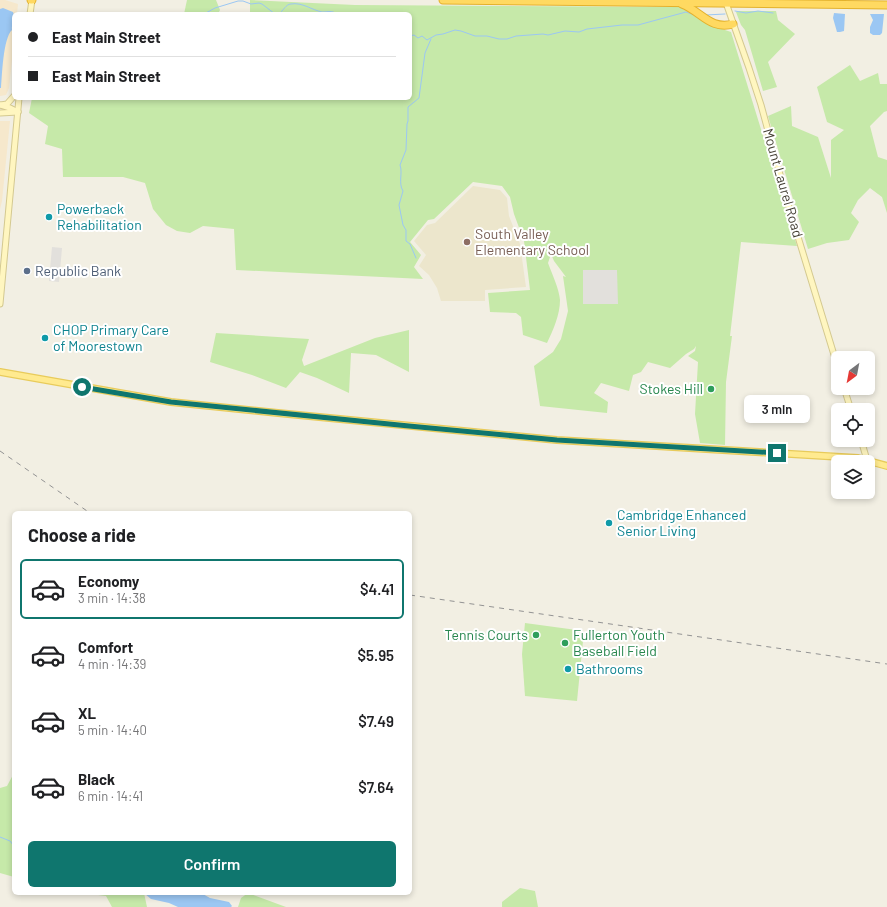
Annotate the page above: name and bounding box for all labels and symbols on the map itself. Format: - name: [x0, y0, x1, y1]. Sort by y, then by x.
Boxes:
- street label: Mount Laurel Road: [760, 126, 807, 239]
- place label: Powerback Rehabilitation: [57, 200, 142, 233]
- marker: Powerback Rehabilitation: [44, 212, 54, 222]
- place label: South Valley Elementary School: [475, 225, 589, 258]
- marker: South Valley Elementary School: [462, 237, 472, 247]
- place label: Republic Bank: [35, 262, 121, 279]
- marker: Republic Bank: [22, 266, 32, 276]
- place label: CHOP Primary Care of Moorestown: [53, 321, 169, 354]
- marker: CHOP Primary Care of Moorestown: [40, 333, 50, 343]
- north arrow: [831, 351, 875, 395]
- route start: [73, 378, 91, 396]
- place label: Stokes Hill: [640, 380, 703, 397]
- marker: Stokes Hill: [706, 384, 716, 394]
- callout: 3 min: [744, 395, 810, 423]
- route end: [768, 444, 786, 462]
- place label: Cambridge Enhanced Senior Living: [617, 506, 746, 539]
- marker: Cambridge Enhanced Senior Living: [604, 518, 614, 528]
- place label: Tennis Courts: [445, 626, 528, 643]
- place label: Fullerton Youth Baseball Field: [573, 626, 665, 659]
- marker: Tennis Courts: [531, 630, 541, 640]
- marker: Fullerton Youth Baseball Field: [560, 638, 570, 648]
- place label: Bathrooms: [576, 660, 643, 677]
- marker: Bathrooms: [563, 664, 573, 674]

